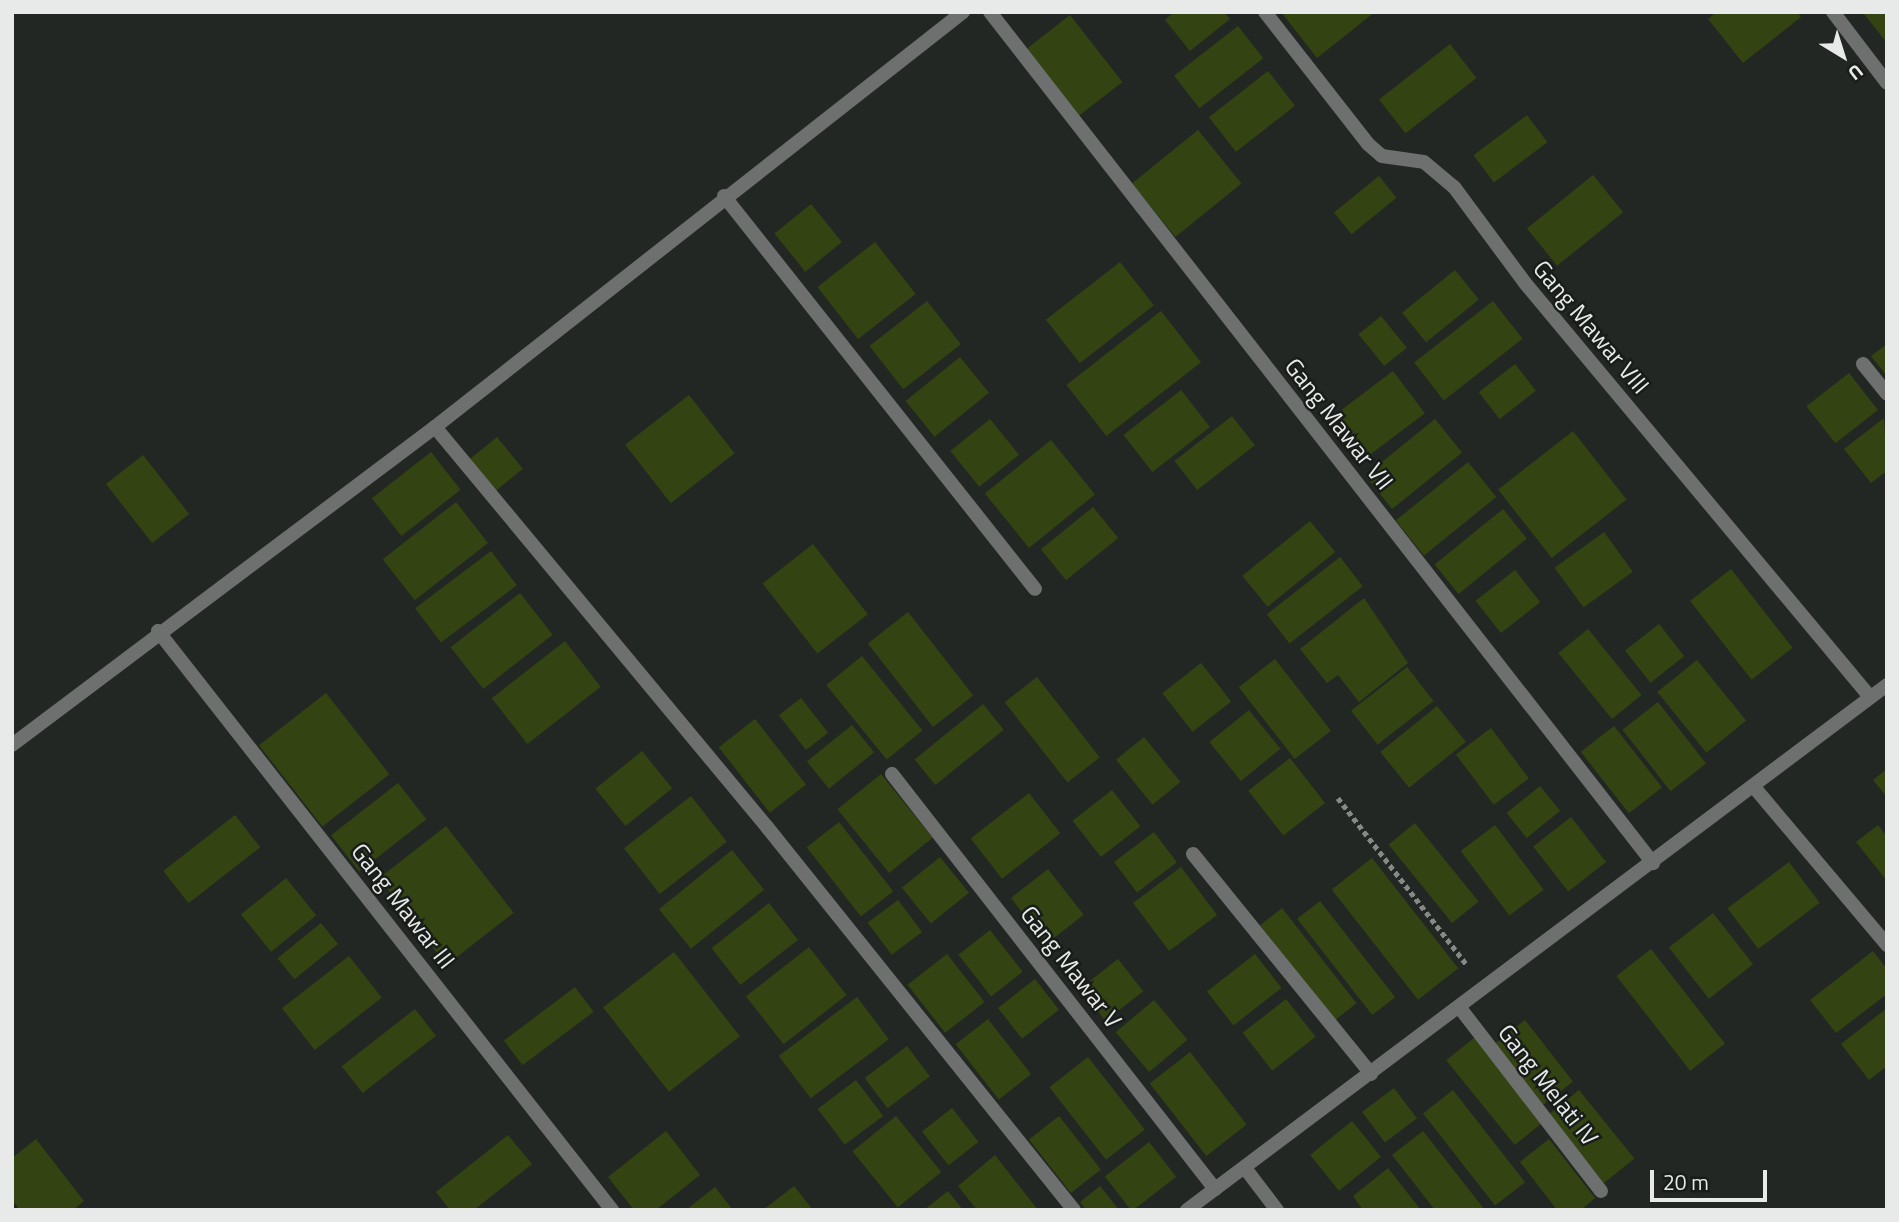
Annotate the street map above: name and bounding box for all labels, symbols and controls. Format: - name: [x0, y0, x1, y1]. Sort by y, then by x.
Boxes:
- north arrow: [1808, 21, 1878, 91]
- text: U: [1842, 58, 1870, 88]
- street label: Gang Mawar VIII: [1527, 255, 1655, 399]
- street label: Gang Mawar VII: [1279, 352, 1399, 496]
- street label: Gang Mawar III: [345, 838, 461, 974]
- street label: Gang Mawar V: [1014, 900, 1128, 1034]
- street label: Gang Melati IV: [1492, 1019, 1604, 1151]
- scale bar: [1654, 1156, 1771, 1200]
- text: 20 m: [1663, 1166, 1709, 1198]

